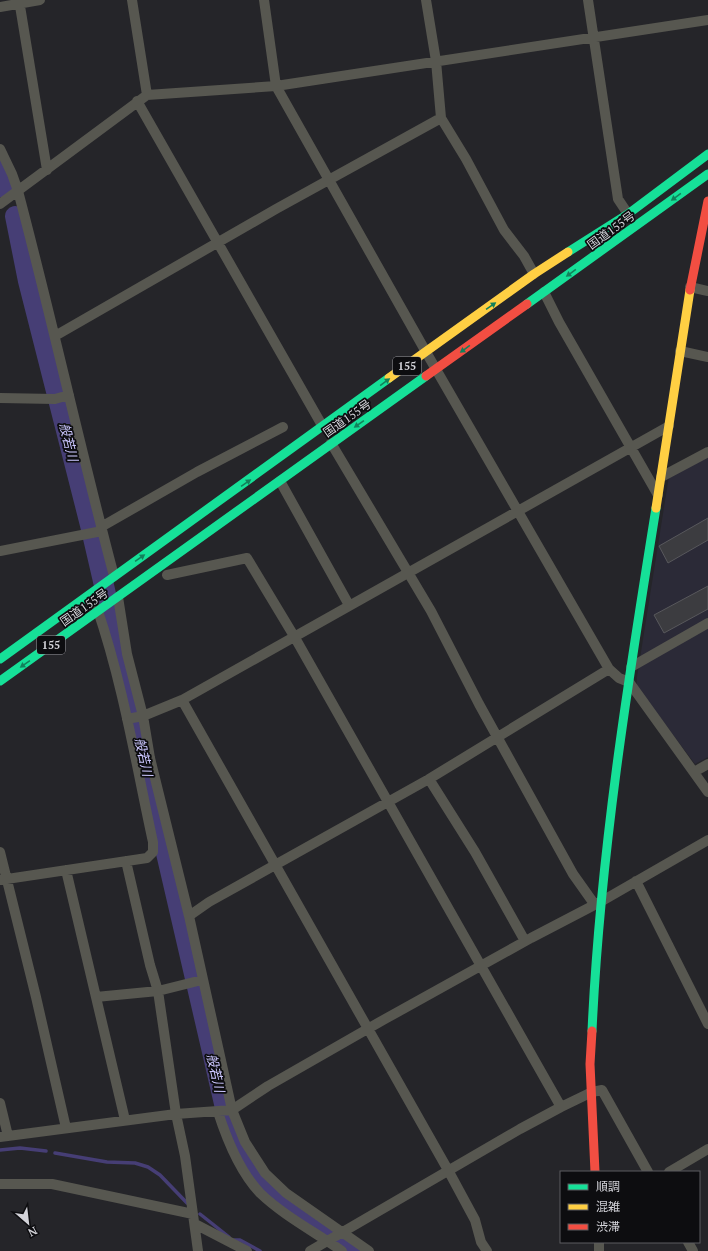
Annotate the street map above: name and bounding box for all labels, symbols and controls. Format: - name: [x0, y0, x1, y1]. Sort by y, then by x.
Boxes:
- one-way arrow: [671, 193, 682, 201]
- street label: 国道155号: [584, 208, 638, 252]
- one-way arrow: [565, 269, 576, 277]
- one-way arrow: [485, 301, 496, 310]
- one-way arrow: [460, 345, 471, 353]
- road number: 155: [393, 357, 421, 375]
- one-way arrow: [380, 378, 390, 386]
- street label: 国道155号: [320, 396, 374, 440]
- one-way arrow: [354, 420, 364, 428]
- water label: 般若川: [56, 421, 83, 465]
- one-way arrow: [241, 479, 251, 487]
- one-way arrow: [135, 554, 145, 562]
- street label: 国道155号: [57, 585, 111, 629]
- road number: 155: [37, 636, 65, 654]
- one-way arrow: [19, 660, 30, 668]
- water label: 般若川: [131, 736, 158, 780]
- water label: 般若川: [203, 1052, 230, 1096]
- legend: [560, 1171, 700, 1243]
- text: 順調: [596, 1179, 620, 1194]
- text: 混雑: [596, 1199, 620, 1214]
- north arrow: [8, 1203, 48, 1243]
- text: 渋滞: [596, 1219, 620, 1234]
- text: N: [25, 1224, 40, 1240]

